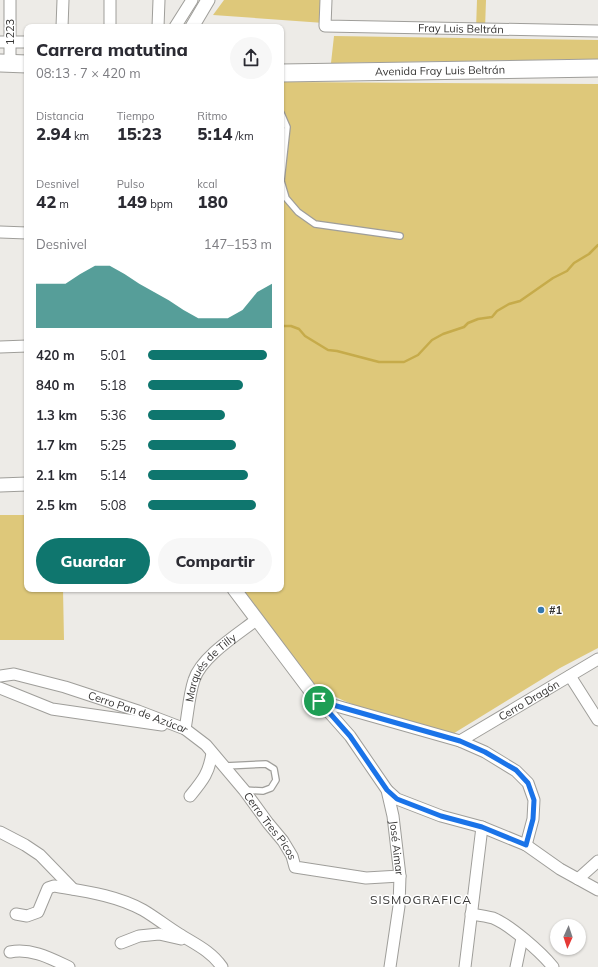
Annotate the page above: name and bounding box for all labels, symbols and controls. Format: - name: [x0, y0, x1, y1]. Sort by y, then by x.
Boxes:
- street label: 1223: [3, 19, 17, 45]
- street label: Fray Luis Beltrán: [418, 21, 504, 36]
- button: share: [230, 37, 272, 79]
- text: Carrera matutina: [36, 38, 188, 61]
- street label: Avenida Fray Luis Beltrán: [375, 62, 505, 79]
- text: 08:13 · 7 × 420 m: [36, 65, 141, 81]
- text: Distancia: [36, 109, 84, 123]
- text: Tiempo: [117, 109, 154, 123]
- text: Ritmo: [197, 109, 227, 123]
- text: 2.94: [36, 123, 71, 144]
- text: 15:23: [117, 123, 162, 144]
- text: 5:14: [197, 123, 232, 144]
- text: km: [71, 129, 89, 143]
- text: /km: [232, 129, 254, 143]
- text: Desnivel: [36, 177, 79, 191]
- text: Pulso: [117, 177, 144, 191]
- text: kcal: [197, 177, 217, 191]
- text: 42: [36, 191, 56, 212]
- text: 149: [117, 191, 147, 212]
- text: 180: [197, 191, 228, 212]
- text: m: [56, 197, 69, 211]
- text: bpm: [147, 197, 173, 211]
- text: Desnivel: [36, 236, 87, 252]
- text: 147–153 m: [204, 236, 272, 252]
- text: 420 m: [36, 347, 75, 363]
- text: 5:01: [100, 347, 126, 363]
- text: 840 m: [36, 377, 75, 393]
- text: 5:18: [100, 377, 126, 393]
- text: 1.3 km: [36, 407, 77, 423]
- text: 5:36: [100, 407, 126, 423]
- text: 1.7 km: [36, 437, 77, 453]
- text: 5:25: [100, 437, 126, 453]
- text: 2.1 km: [36, 467, 77, 483]
- text: 5:14: [100, 467, 126, 483]
- text: 2.5 km: [36, 497, 77, 513]
- text: 5:08: [100, 497, 126, 513]
- button: Guardar: [36, 538, 150, 584]
- button: Compartir: [158, 538, 272, 584]
- place label: #1: [549, 603, 563, 617]
- marker: #1: [536, 605, 546, 615]
- street label: Marqués de Tilly: [182, 630, 239, 703]
- street label: Cerro Dragón: [496, 677, 562, 724]
- pin: [302, 684, 336, 718]
- street label: Cerro Pan de Azúcar: [86, 688, 191, 736]
- icon: arrive: [308, 690, 330, 712]
- street label: Cerro Tres Picos: [241, 789, 300, 861]
- street label: José Aimar: [387, 820, 407, 876]
- district label: SISMOGRAFICA: [370, 892, 472, 907]
- north arrow: [550, 919, 586, 955]
- map controls: [550, 919, 586, 955]

